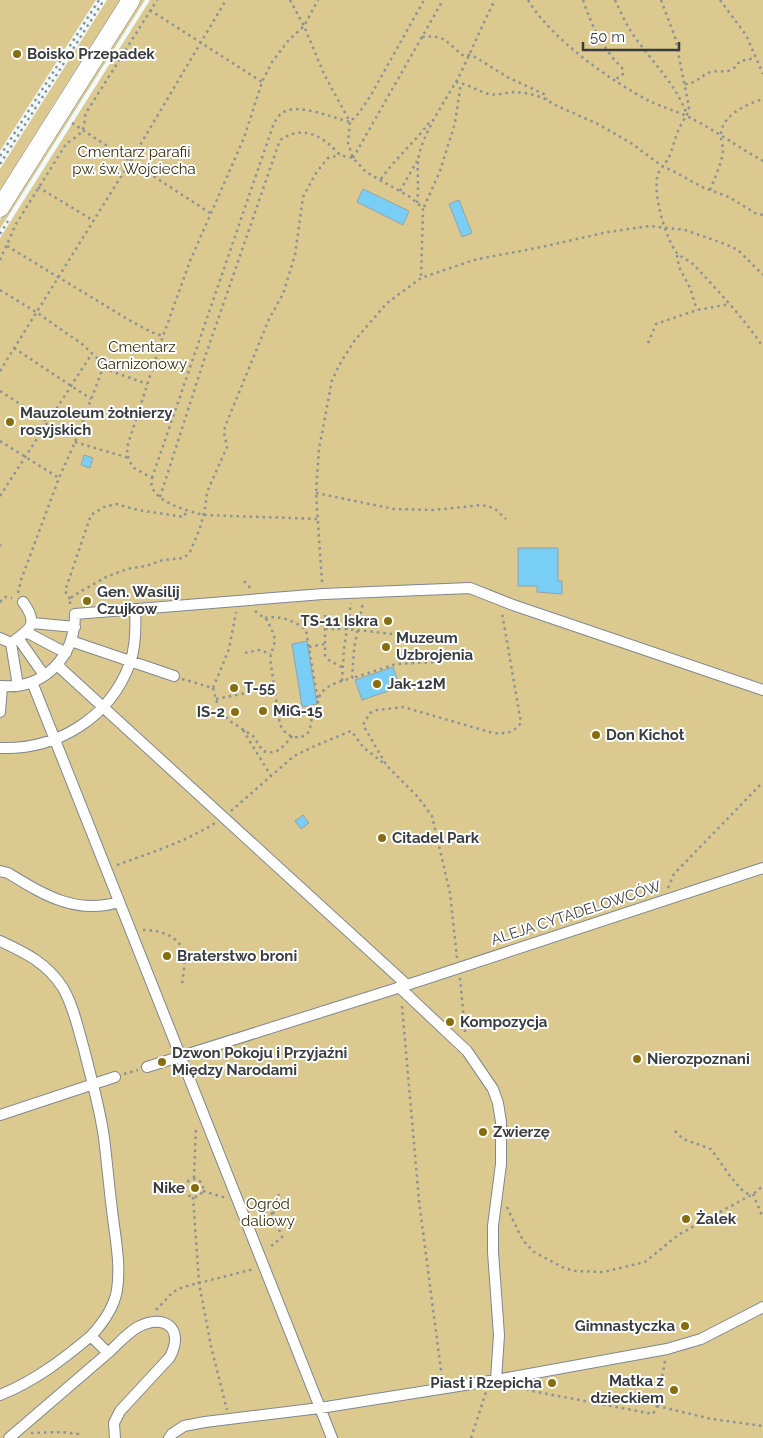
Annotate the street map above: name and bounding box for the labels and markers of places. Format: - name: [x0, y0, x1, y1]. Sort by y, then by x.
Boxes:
- place label: Boisko Przepadek: [27, 45, 155, 63]
- marker: Boisko Przepadek: [11, 48, 23, 60]
- place label: Mauzoleum żołnierzy rosyjskich: [20, 404, 173, 439]
- marker: Mauzoleum żołnierzy rosyjskich: [4, 416, 16, 428]
- place label: Gen. Wasilij Czujkow: [97, 583, 180, 618]
- marker: Gen. Wasilij Czujkow: [81, 595, 93, 607]
- place label: TS-11 Iskra: [300, 612, 378, 630]
- marker: TS-11 Iskra: [382, 615, 394, 627]
- place label: Muzeum Uzbrojenia: [396, 629, 474, 664]
- marker: Muzeum Uzbrojenia: [380, 641, 392, 653]
- place label: Jak-12M: [387, 675, 446, 693]
- marker: Jak-12M: [371, 678, 383, 690]
- place label: T-55: [244, 679, 275, 697]
- marker: T-55: [228, 682, 240, 694]
- place label: MiG-15: [273, 702, 323, 720]
- place label: IS-2: [197, 703, 225, 721]
- marker: MiG-15: [257, 705, 269, 717]
- marker: IS-2: [229, 706, 241, 718]
- place label: Don Kichot: [606, 726, 685, 744]
- marker: Don Kichot: [590, 729, 602, 741]
- place label: Citadel Park: [392, 829, 480, 847]
- marker: Citadel Park: [376, 832, 388, 844]
- place label: Braterstwo broni: [177, 947, 297, 965]
- marker: Braterstwo broni: [161, 950, 173, 962]
- place label: Kompozycja: [460, 1013, 548, 1031]
- marker: Kompozycja: [444, 1016, 456, 1028]
- place label: Dzwon Pokoju i Przyjaźni Między Narodami: [172, 1044, 347, 1079]
- place label: Nierozpoznani: [647, 1050, 750, 1068]
- marker: Nierozpoznani: [631, 1053, 643, 1065]
- marker: Dzwon Pokoju i Przyjaźni Między Narodami: [156, 1056, 168, 1068]
- place label: Zwierzę: [493, 1123, 550, 1141]
- marker: Zwierzę: [477, 1126, 489, 1138]
- place label: Nike: [153, 1179, 185, 1197]
- marker: Nike: [189, 1182, 201, 1194]
- place label: Żalek: [696, 1210, 737, 1228]
- marker: Żalek: [680, 1213, 692, 1225]
- place label: Gimnastyczka: [575, 1317, 675, 1335]
- marker: Gimnastyczka: [679, 1320, 691, 1332]
- place label: Matka z dzieckiem: [591, 1372, 664, 1407]
- place label: Piast i Rzepicha: [430, 1374, 542, 1392]
- marker: Piast i Rzepicha: [546, 1377, 558, 1389]
- marker: Matka z dzieckiem: [668, 1384, 680, 1396]

